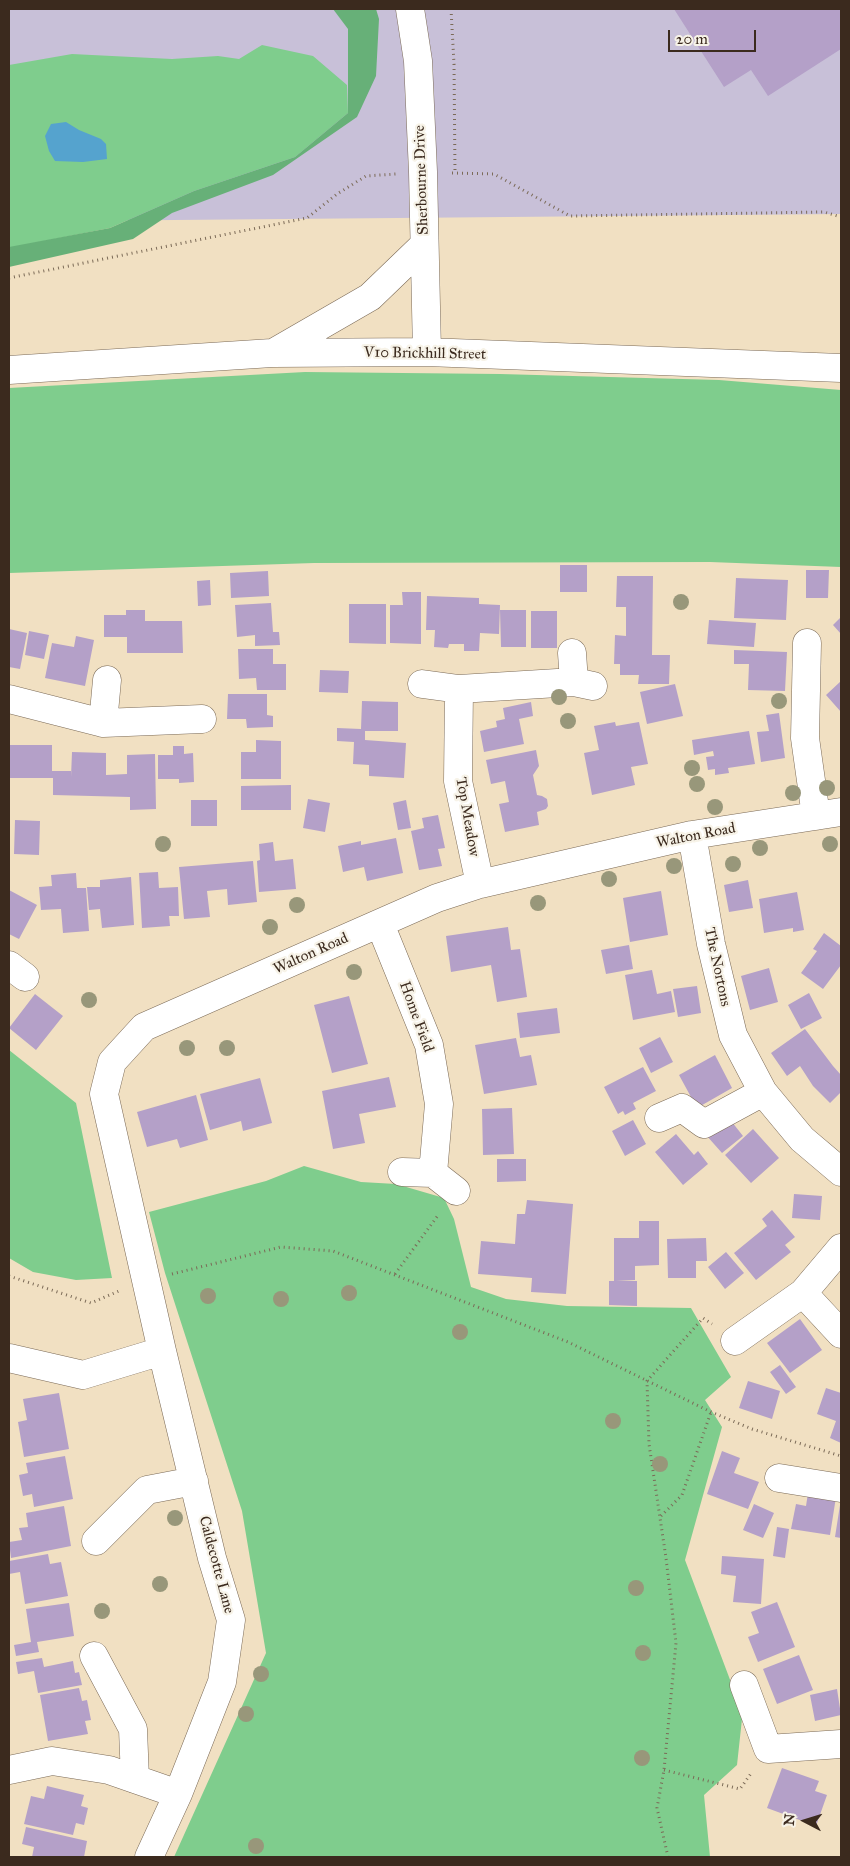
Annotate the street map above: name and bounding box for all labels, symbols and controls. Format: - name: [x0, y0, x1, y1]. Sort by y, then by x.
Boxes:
- scale bar: [670, 20, 758, 52]
- text: 20 m: [676, 30, 708, 48]
- street label: Sherbourne Drive: [411, 125, 433, 235]
- street label: V10 Brickhill Street: [364, 344, 486, 364]
- street label: Top Meadow: [451, 776, 483, 858]
- street label: Walton Road: [655, 820, 737, 852]
- street label: The Nortons: [700, 926, 734, 1008]
- street label: Walton Road: [271, 929, 351, 979]
- street label: Home Field: [395, 979, 437, 1055]
- street label: Caldecotte Lane: [194, 1514, 238, 1616]
- north arrow: [780, 1796, 830, 1846]
- text: N: [781, 1813, 799, 1826]

